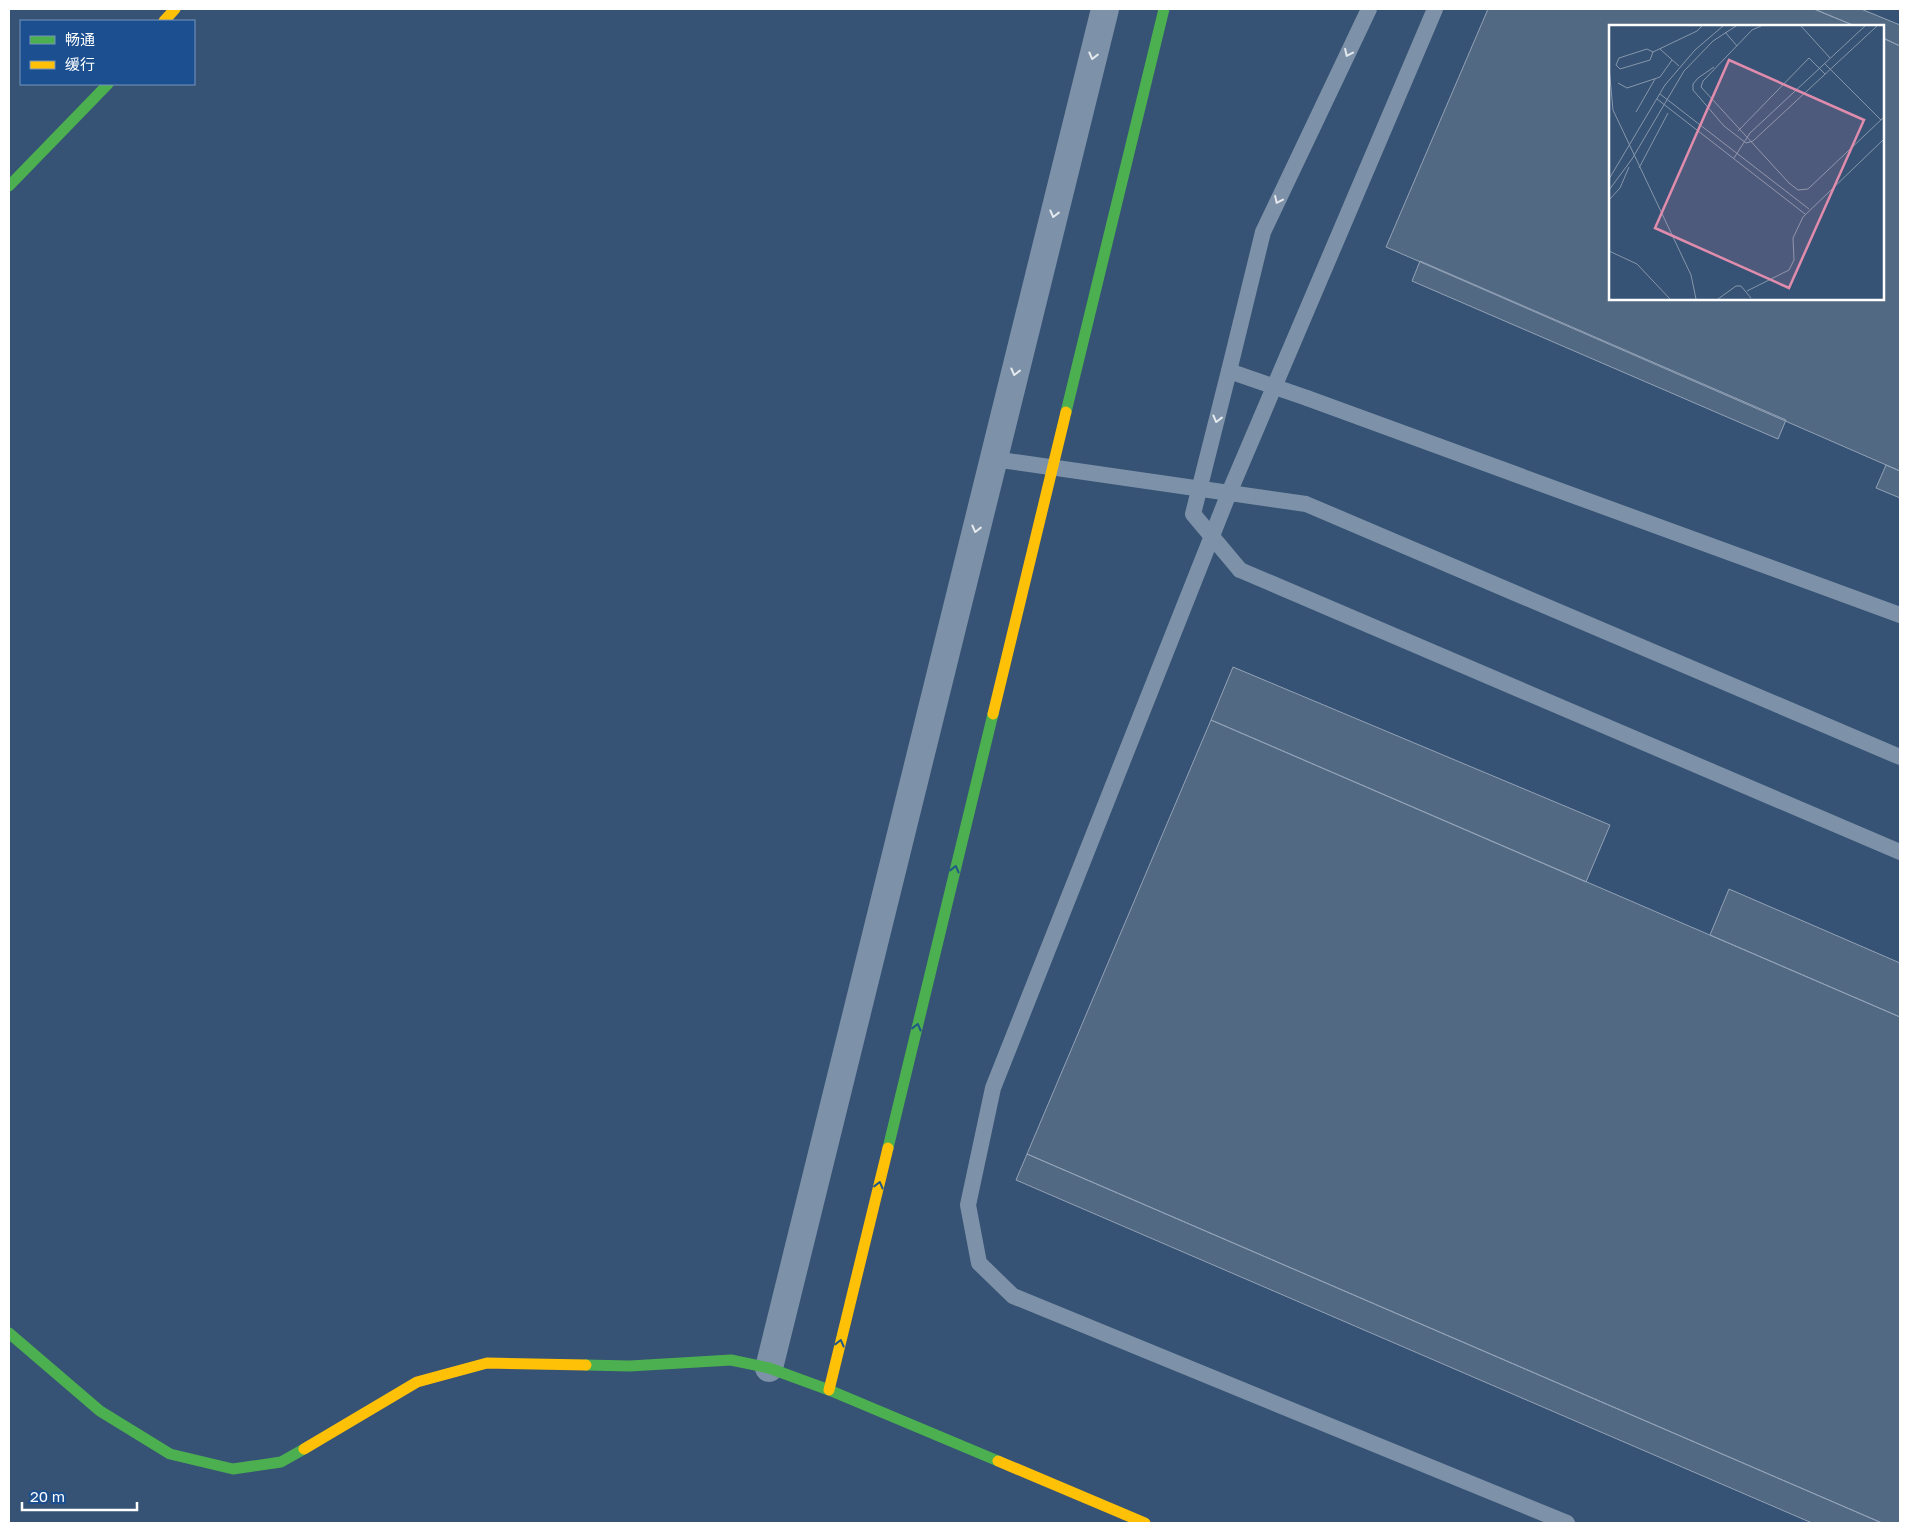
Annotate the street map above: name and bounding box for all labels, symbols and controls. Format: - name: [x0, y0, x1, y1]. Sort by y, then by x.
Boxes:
- legend: [20, 20, 195, 85]
- inset map: [1609, 25, 1884, 300]
- text: 畅通: [65, 30, 95, 48]
- one-way arrow: [1344, 48, 1355, 57]
- one-way arrow: [1088, 52, 1099, 61]
- text: 缓行: [65, 55, 95, 73]
- one-way arrow: [1275, 194, 1285, 203]
- one-way arrow: [1050, 209, 1060, 217]
- one-way arrow: [1011, 367, 1021, 375]
- one-way arrow: [1212, 414, 1223, 423]
- one-way arrow: [972, 525, 982, 533]
- one-way arrow: [949, 865, 960, 874]
- one-way arrow: [911, 1023, 922, 1032]
- one-way arrow: [873, 1181, 884, 1190]
- one-way arrow: [834, 1338, 845, 1347]
- scale bar: [22, 1480, 138, 1512]
- text: 20 m: [30, 1487, 65, 1505]

